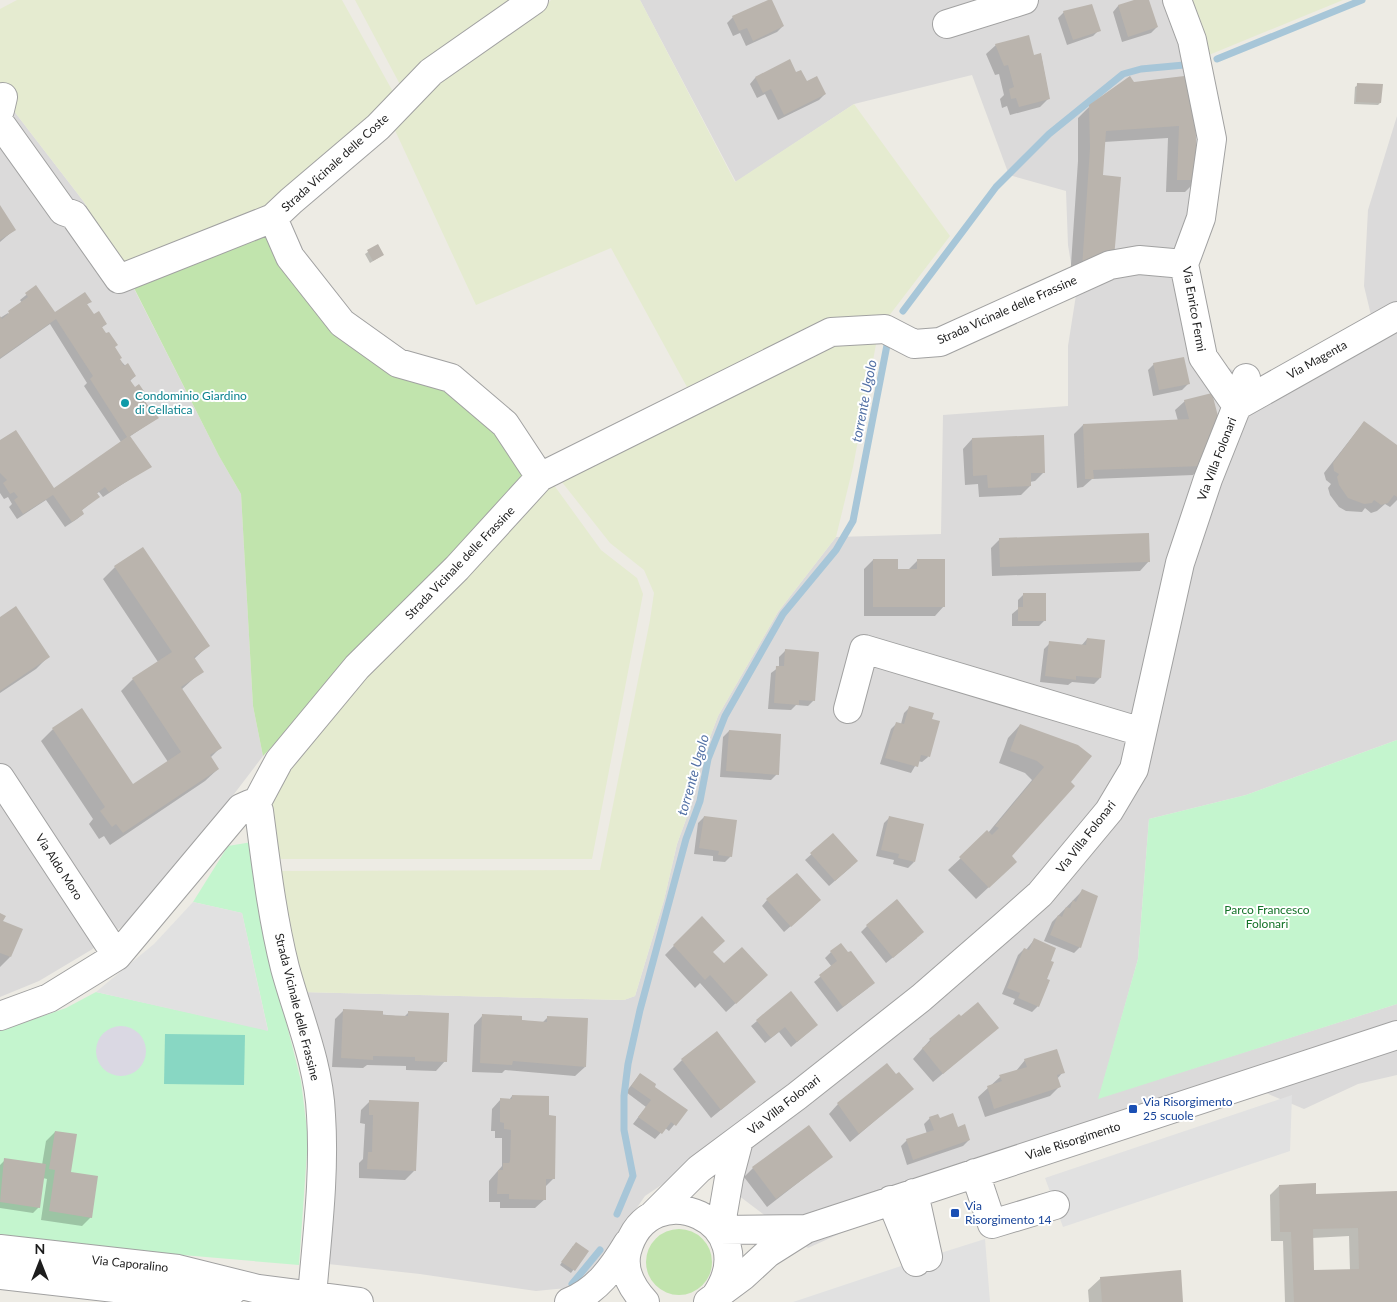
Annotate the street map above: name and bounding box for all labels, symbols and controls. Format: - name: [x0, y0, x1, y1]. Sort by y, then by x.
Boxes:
- street label: Strada Vicinale delle Coste: [278, 110, 391, 215]
- street label: Via Enrico Fermi: [1180, 265, 1209, 353]
- street label: Strada Vicinale delle Frassine: [935, 272, 1079, 347]
- street label: Via Magenta: [1284, 337, 1349, 382]
- water label: torrente Ugolo: [847, 358, 880, 444]
- place label: Condominio Giardino di Cellatica: [135, 388, 247, 417]
- marker: Condominio Giardino di Cellatica: [119, 397, 131, 409]
- street label: Via Villa Folonari: [1194, 415, 1239, 503]
- street label: Strada Vicinale delle Frassine: [402, 503, 518, 622]
- water label: torrente Ugolo: [673, 732, 712, 817]
- street label: Via Villa Folonari: [1053, 797, 1119, 876]
- street label: Via Aldo Moro: [32, 831, 86, 903]
- park label: Parco Francesco Folonari: [1224, 902, 1310, 931]
- street label: Strada Vicinale delle Frassine: [272, 932, 323, 1082]
- street label: Via Villa Folonari: [744, 1072, 823, 1138]
- place label: Via Risorgimento 25 scuole: [1143, 1094, 1233, 1123]
- marker: Via Risorgimento 25 scuole: [1127, 1103, 1139, 1115]
- street label: Viale Risorgimento: [1024, 1118, 1122, 1163]
- place label: Via Risorgimento 14: [965, 1198, 1052, 1227]
- marker: Via Risorgimento 14: [949, 1207, 961, 1219]
- north arrow: [15, 1237, 65, 1287]
- text: N: [35, 1240, 45, 1257]
- street label: Via Caporalino: [91, 1252, 169, 1275]

